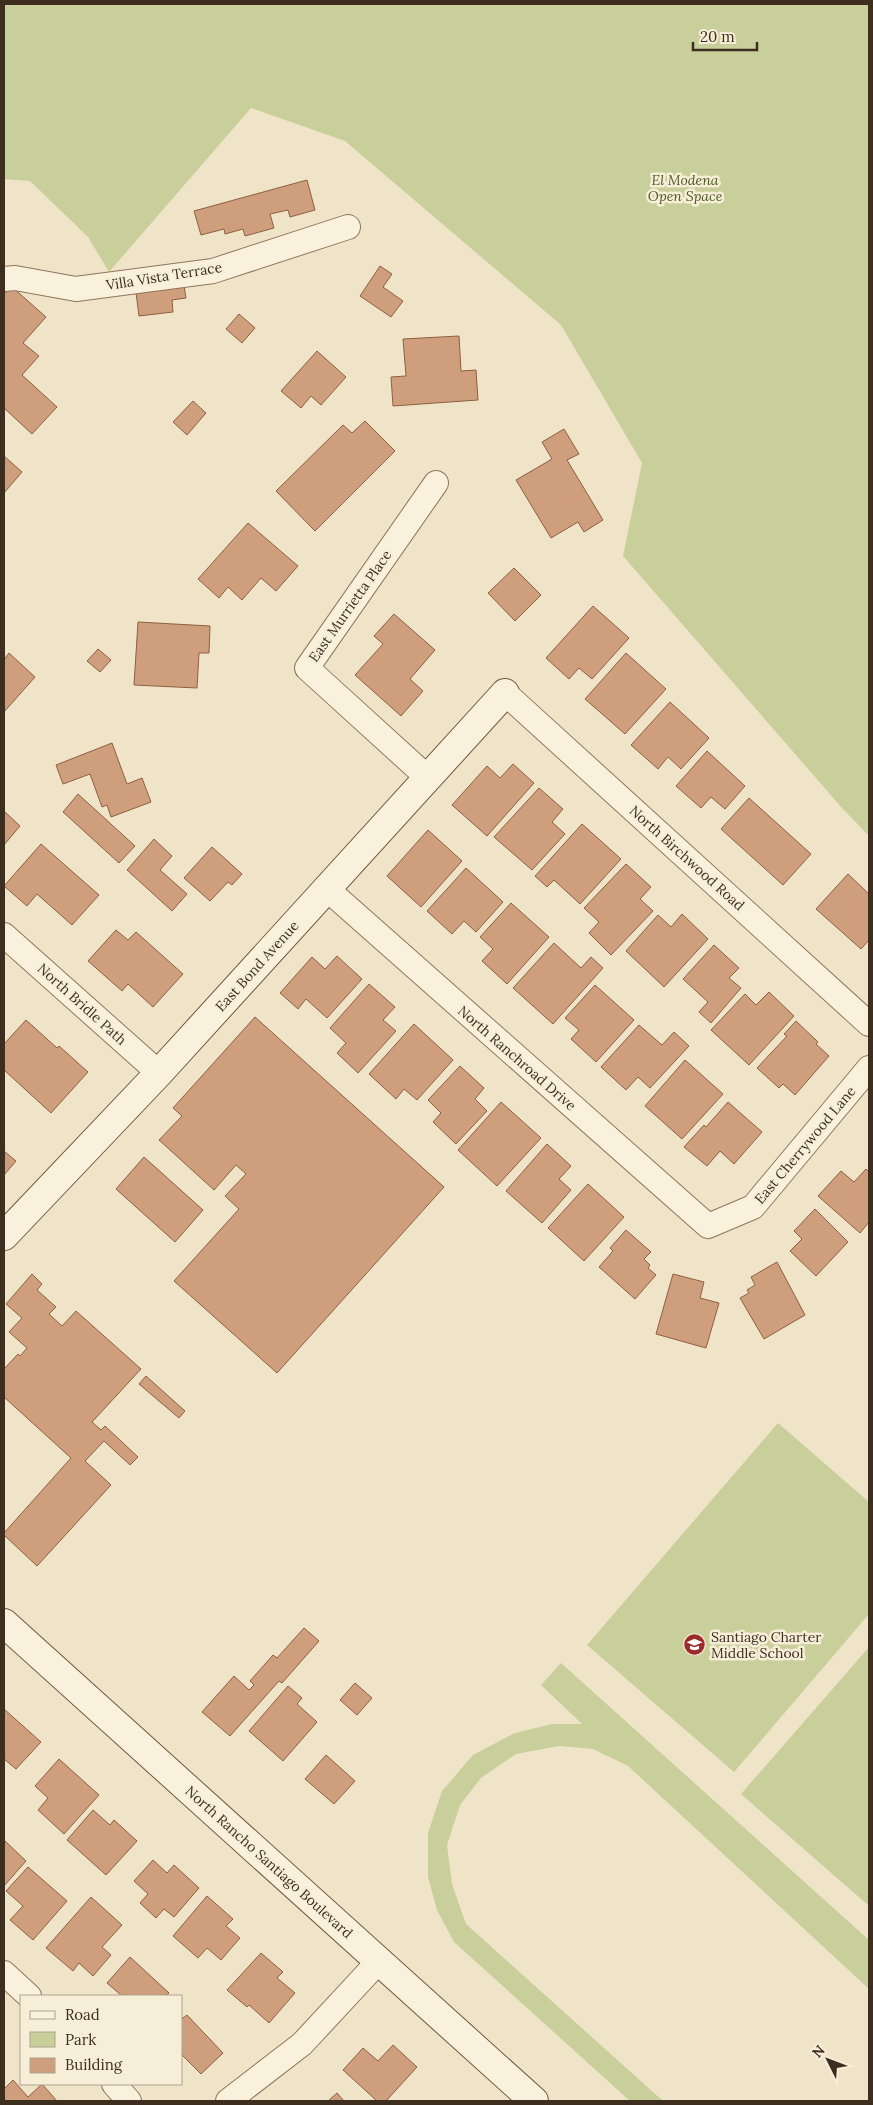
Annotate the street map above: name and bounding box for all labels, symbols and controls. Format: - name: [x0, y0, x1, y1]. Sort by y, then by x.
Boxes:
- scale bar: [693, 20, 757, 52]
- text: 20 m: [700, 27, 735, 46]
- park label: El Modena Open Space: [648, 171, 723, 205]
- street label: Villa Vista Terrace: [104, 258, 224, 294]
- street label: East Murrietta Place: [305, 546, 396, 665]
- street label: North Birchwood Road: [626, 802, 748, 914]
- street label: East Bond Avenue: [211, 916, 303, 1015]
- street label: North Bridle Path: [34, 959, 130, 1049]
- street label: North Ranchroad Drive: [454, 1002, 580, 1115]
- street label: East Cherrywood Lane: [750, 1082, 860, 1208]
- place label: Santiago Charter Middle School: [711, 1628, 821, 1662]
- school or university icon: Santiago Charter Middle School: [683, 1633, 707, 1657]
- street label: North Rancho Santiago Boulevard: [181, 1782, 357, 1942]
- legend: [20, 1995, 182, 2085]
- text: Road: [65, 2005, 100, 2024]
- text: Park: [65, 2030, 96, 2049]
- north arrow: [803, 2035, 853, 2085]
- text: N: [808, 2041, 829, 2061]
- text: Building: [65, 2055, 123, 2074]

